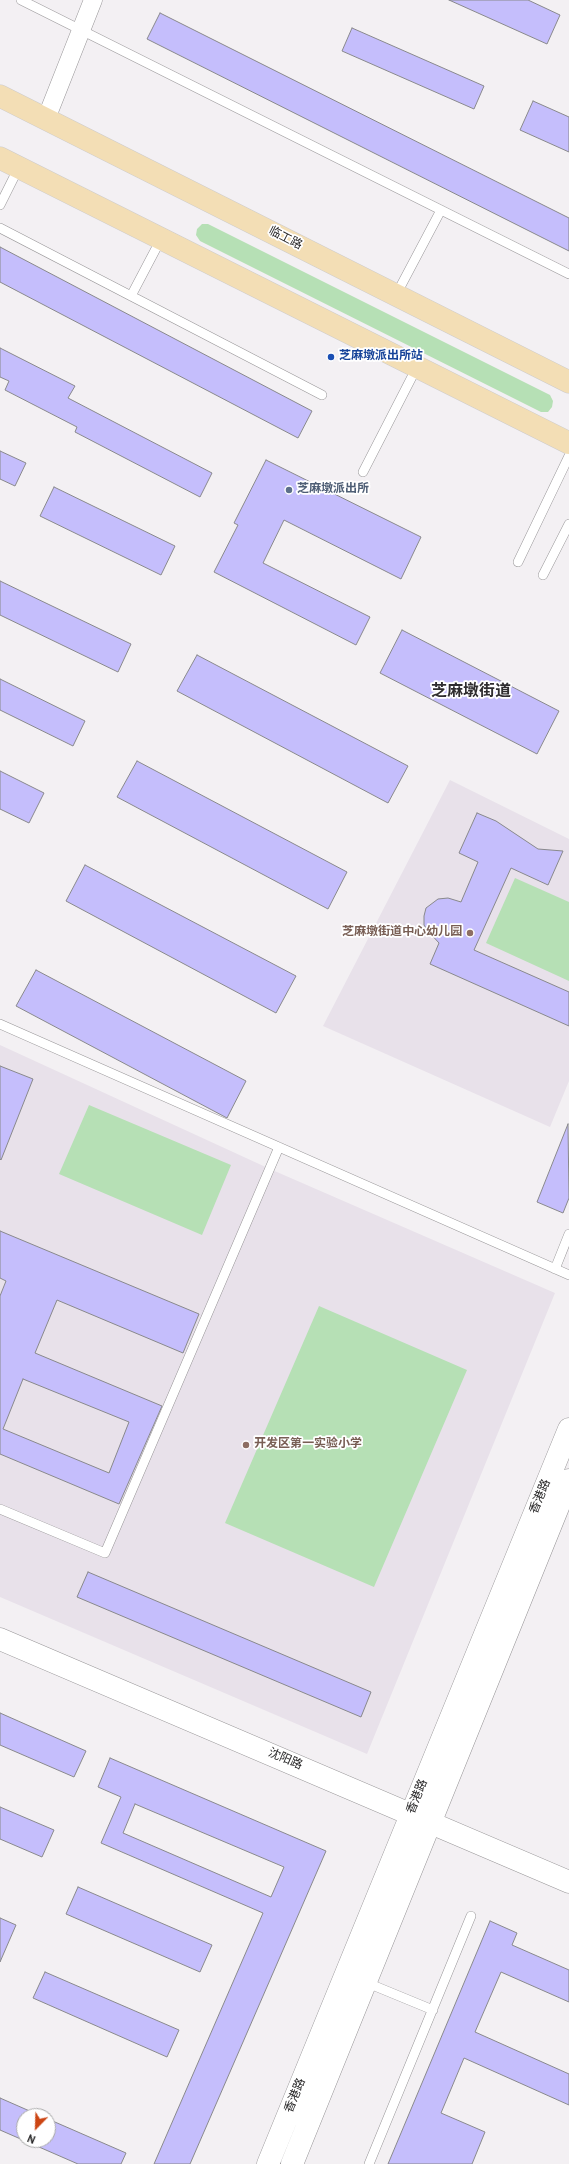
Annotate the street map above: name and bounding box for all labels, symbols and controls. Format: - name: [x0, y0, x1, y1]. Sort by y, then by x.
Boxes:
- street label: 临工路: [266, 224, 304, 254]
- place label: 芝麻墩派出所站: [339, 350, 423, 364]
- marker: 芝麻墩派出所站: [326, 352, 336, 362]
- place label: 芝麻墩派出所: [297, 483, 369, 497]
- marker: 芝麻墩派出所: [284, 485, 294, 495]
- district label: 芝麻墩街道: [431, 683, 511, 703]
- place label: 芝麻墩街道中心幼儿园: [342, 926, 462, 940]
- marker: 芝麻墩街道中心幼儿园: [465, 928, 475, 938]
- place label: 开发区第一实验小学: [254, 1438, 362, 1452]
- marker: 开发区第一实验小学: [241, 1440, 251, 1450]
- street label: 香港路: [528, 1478, 554, 1516]
- street label: 沈阳路: [266, 1746, 304, 1774]
- street label: 香港路: [405, 1778, 431, 1816]
- street label: 香港路: [283, 2077, 309, 2115]
- north arrow: [16, 2108, 56, 2148]
- text: N: [25, 2130, 38, 2146]

